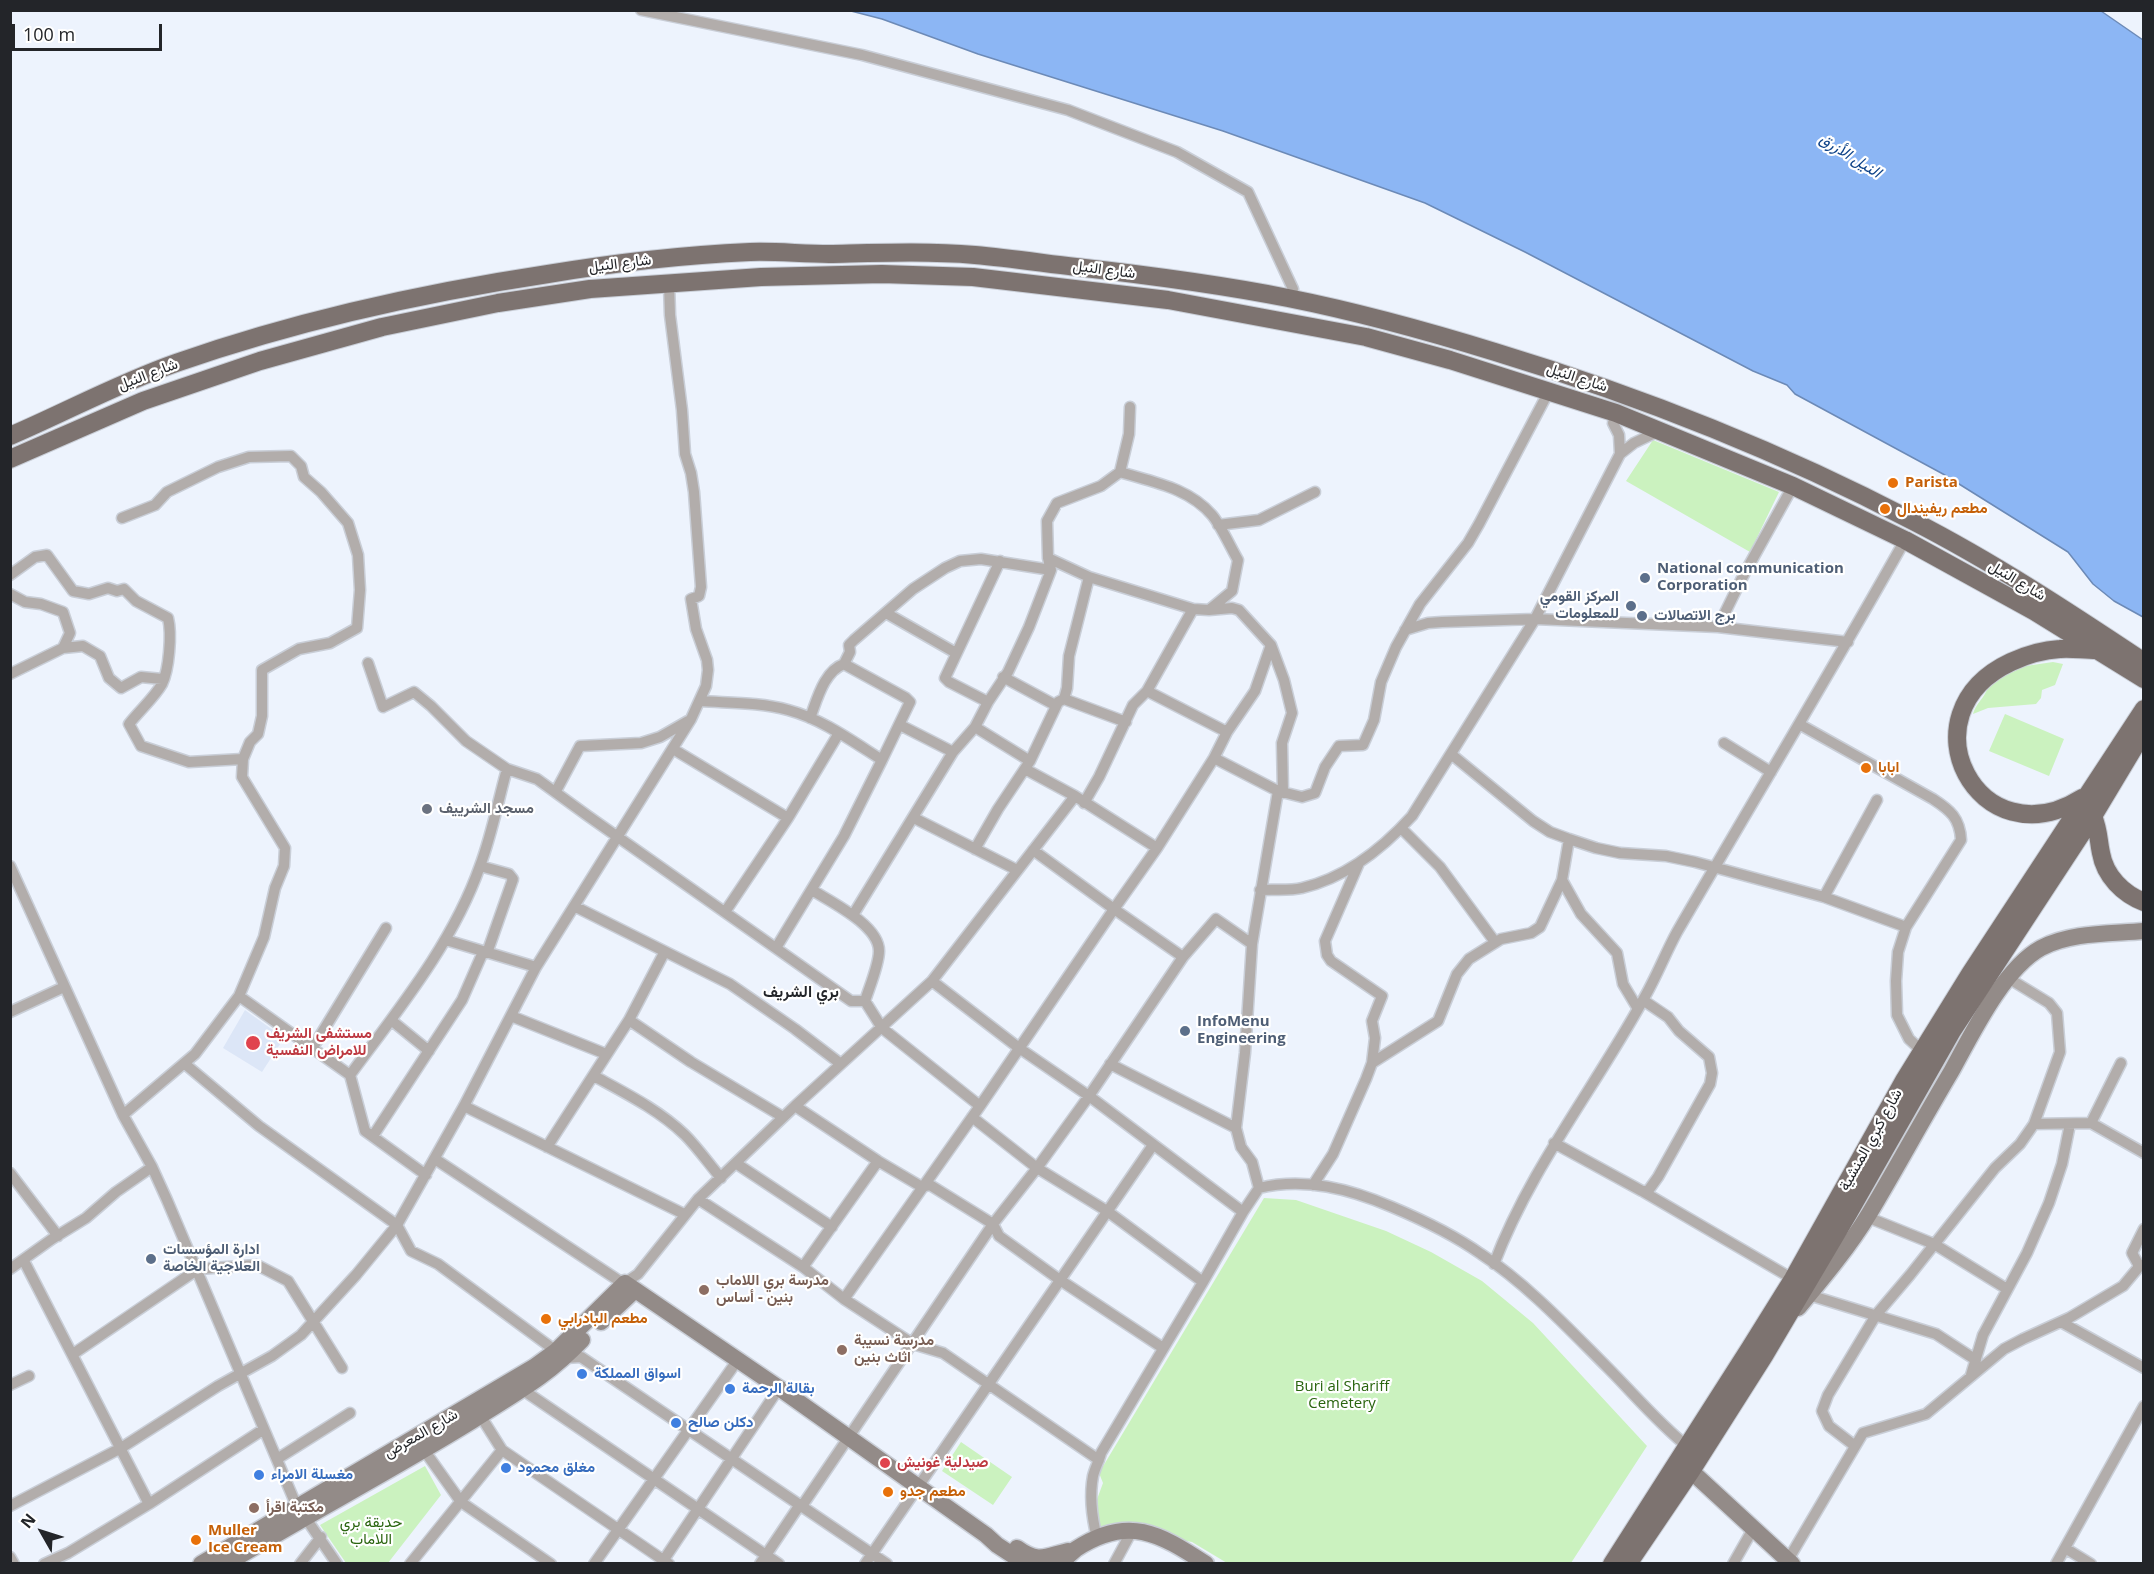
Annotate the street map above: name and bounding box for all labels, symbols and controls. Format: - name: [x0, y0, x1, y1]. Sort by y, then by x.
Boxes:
- scale bar: [15, 12, 165, 50]
- text: 100 m: [23, 22, 75, 46]
- water label: النيل الأزرق: [1816, 130, 1884, 182]
- street label: شارع النيل: [588, 251, 652, 277]
- street label: شارع النيل: [1072, 257, 1136, 283]
- street label: شارع النيل: [115, 355, 181, 395]
- street label: شارع النيل: [1544, 360, 1610, 396]
- place label: Parista: [1905, 474, 1958, 492]
- marker: Parista: [1886, 476, 1900, 490]
- place label: مطعم ريفيندال: [1897, 500, 1988, 518]
- marker: مطعم ريفيندال: [1878, 502, 1892, 516]
- street label: شارع النيل: [1985, 557, 2049, 605]
- place label: National communication Corporation: [1657, 560, 1844, 595]
- marker: National communication Corporation: [1638, 571, 1652, 585]
- place label: المركز القومي للمعلومات: [1540, 588, 1619, 623]
- marker: المركز القومي للمعلومات: [1624, 599, 1638, 613]
- place label: برج الاتصالات: [1654, 607, 1736, 625]
- marker: برج الاتصالات: [1635, 609, 1649, 623]
- place label: ابابا: [1878, 759, 1899, 777]
- marker: ابابا: [1859, 761, 1873, 775]
- place label: مسجد الشرييف: [439, 800, 534, 818]
- marker: مسجد الشرييف: [420, 802, 434, 816]
- district label: بري الشريف: [763, 982, 839, 1002]
- place label: InfoMenu Engineering: [1197, 1013, 1286, 1048]
- marker: InfoMenu Engineering: [1178, 1024, 1192, 1038]
- place label: مستشفى الشريف للامراض النفسية: [266, 1025, 372, 1060]
- marker: مستشفى الشريف للامراض النفسية: [244, 1034, 262, 1052]
- street label: شارع كبري المنشية: [1836, 1086, 1906, 1194]
- place label: ادارة المؤسسات العلاجية الخاصة: [163, 1241, 260, 1276]
- marker: ادارة المؤسسات العلاجية الخاصة: [144, 1252, 158, 1266]
- place label: مدرسة بري اللاماب بنين - أساس: [716, 1272, 829, 1307]
- marker: مدرسة بري اللاماب بنين - أساس: [697, 1283, 711, 1297]
- place label: مطعم البادرابي: [558, 1310, 648, 1328]
- marker: مطعم البادرابي: [539, 1312, 553, 1326]
- place label: مدرسة نسيبة اثاث بنين: [854, 1332, 934, 1367]
- marker: مدرسة نسيبة اثاث بنين: [835, 1343, 849, 1357]
- place label: اسواق المملكة: [594, 1365, 681, 1383]
- marker: اسواق المملكة: [575, 1367, 589, 1381]
- park label: Buri al Shariff Cemetery: [1295, 1378, 1389, 1413]
- place label: بقالة الرحمة: [742, 1380, 814, 1398]
- marker: بقالة الرحمة: [723, 1382, 737, 1396]
- street label: شارع المعرض: [381, 1406, 461, 1462]
- place label: دكلن صالح: [688, 1414, 754, 1432]
- marker: دكلن صالح: [669, 1416, 683, 1430]
- place label: صيدلية غونيش: [897, 1454, 988, 1472]
- marker: صيدلية غونيش: [878, 1456, 892, 1470]
- place label: مغلق محمود: [518, 1459, 595, 1477]
- marker: مغلق محمود: [499, 1461, 513, 1475]
- place label: مغسلة الامراء: [271, 1466, 353, 1484]
- marker: مغسلة الامراء: [252, 1468, 266, 1482]
- place label: مطعم جدو: [900, 1483, 966, 1501]
- marker: مطعم جدو: [881, 1485, 895, 1499]
- place label: مكتبة اقرأ: [266, 1499, 324, 1517]
- marker: مكتبة اقرأ: [247, 1501, 261, 1515]
- north arrow: [12, 1502, 72, 1562]
- text: N: [15, 1509, 41, 1533]
- park label: حديقة بري اللاماب: [340, 1514, 402, 1549]
- place label: Muller Ice Cream: [208, 1522, 282, 1557]
- marker: Muller Ice Cream: [189, 1533, 203, 1547]

